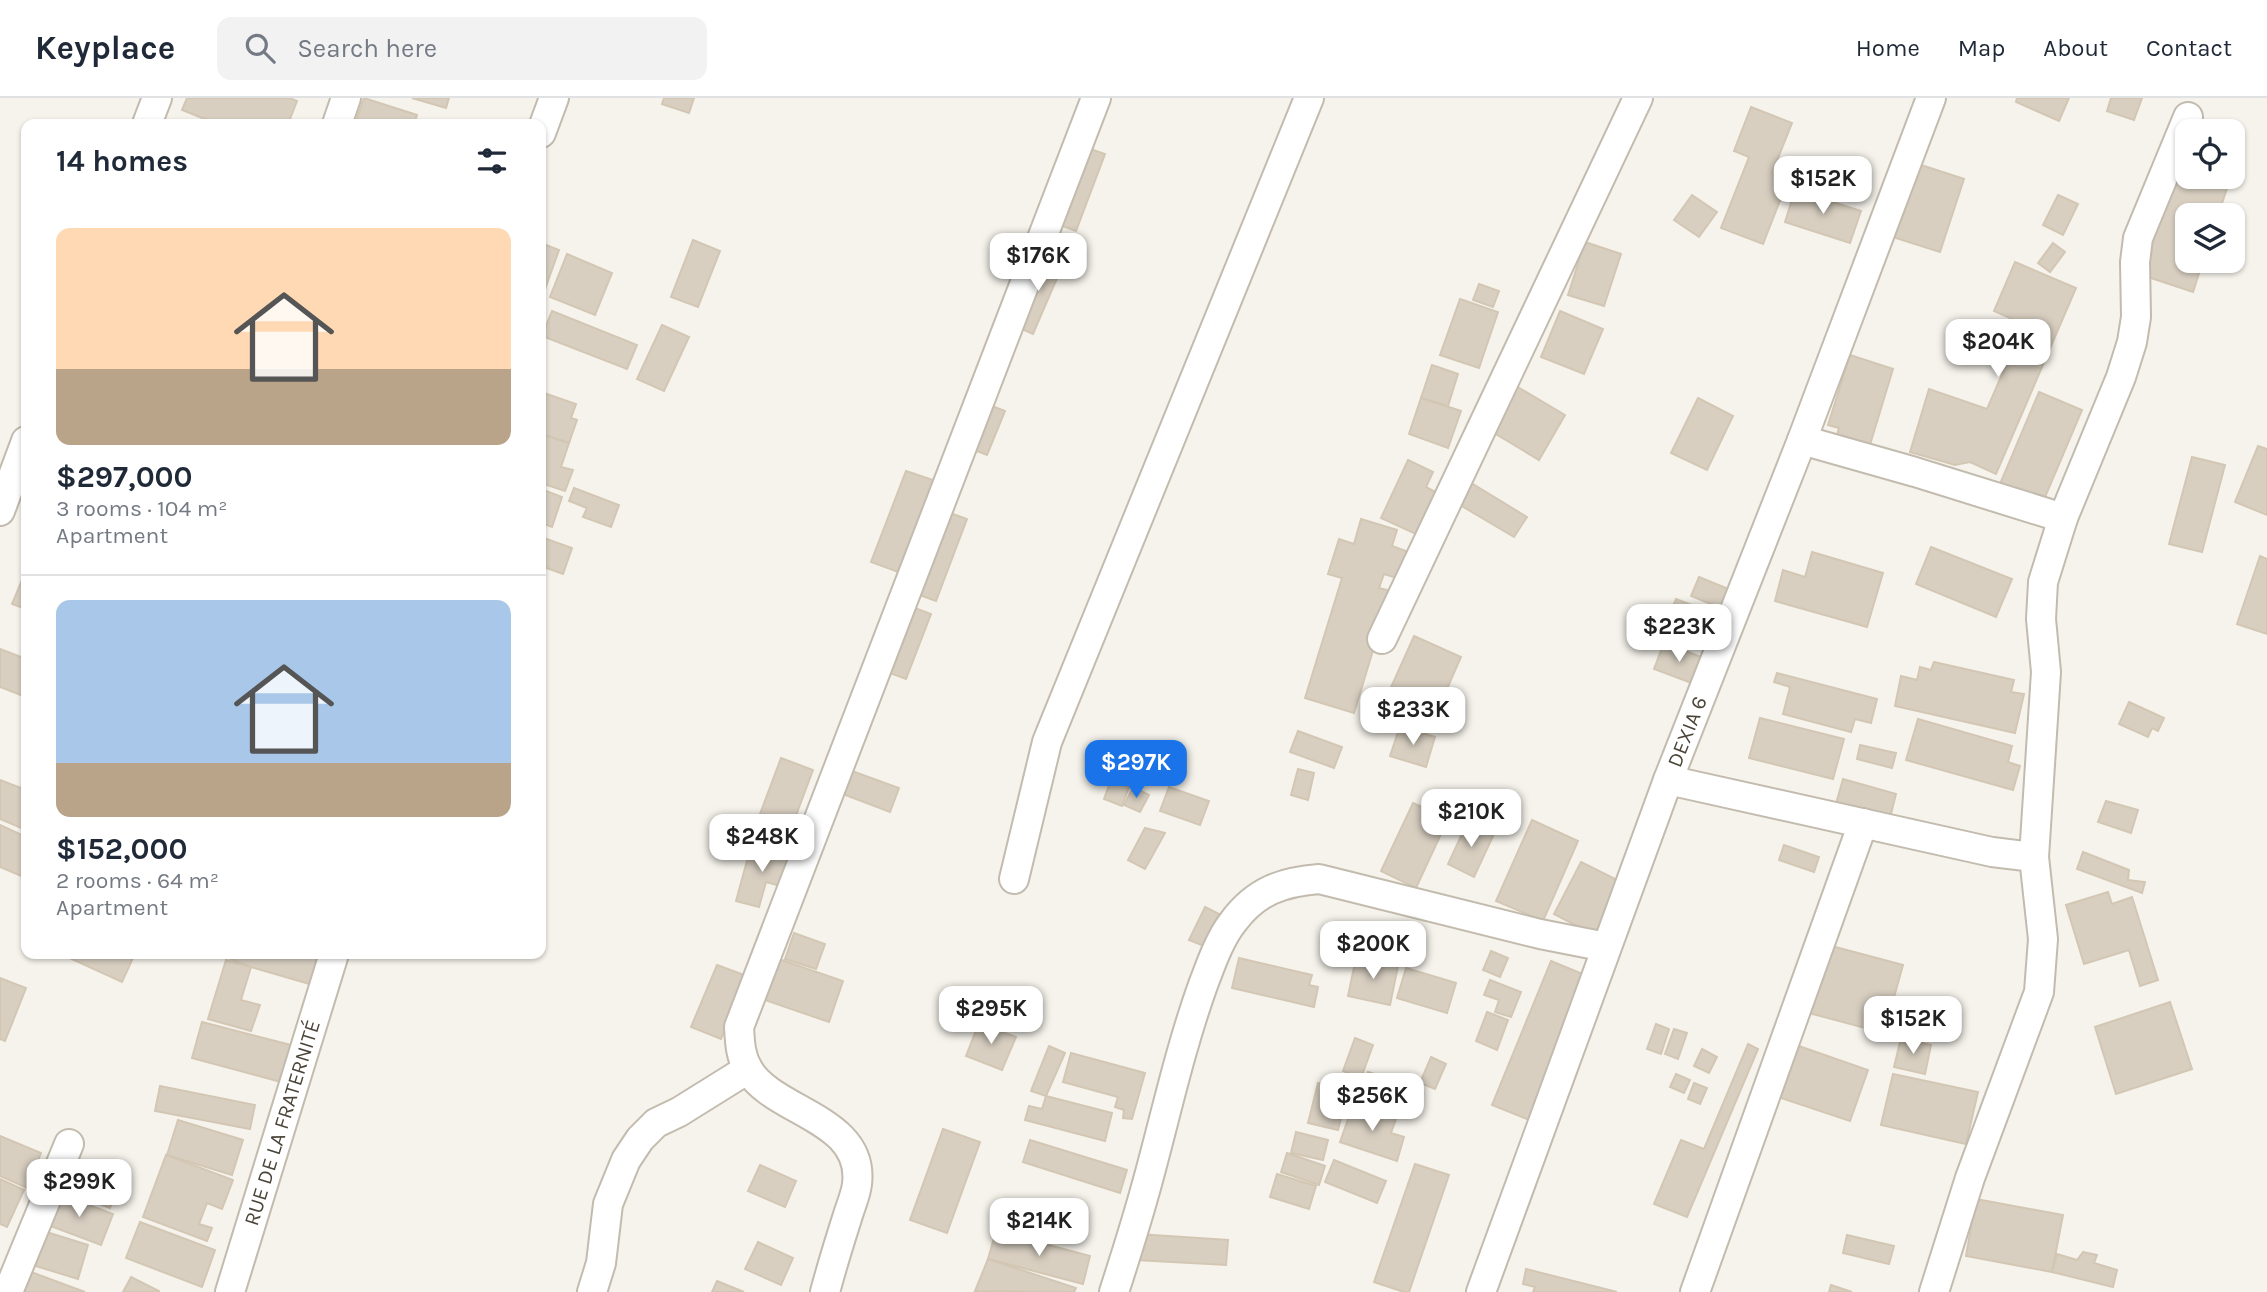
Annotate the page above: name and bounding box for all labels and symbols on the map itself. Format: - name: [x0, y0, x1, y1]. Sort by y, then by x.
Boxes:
- pin: $152K: [1774, 156, 1872, 216]
- pin: $176K: [989, 234, 1087, 293]
- pin: $204K: [1949, 320, 2047, 379]
- pin: $223K: [1630, 604, 1728, 664]
- pin: $233K: [1364, 688, 1462, 747]
- street label: DEXIA 6: [1662, 693, 1712, 771]
- pin: $297K: [1087, 740, 1185, 800]
- pin: $210K: [1422, 790, 1520, 849]
- pin: $248K: [713, 814, 811, 874]
- pin: $200K: [1324, 922, 1422, 981]
- pin: $295K: [942, 986, 1040, 1046]
- pin: $152K: [1864, 996, 1962, 1056]
- street label: RUE DE LA FRATERNITÉ: [239, 1017, 325, 1229]
- pin: $256K: [1323, 1074, 1421, 1133]
- pin: $299K: [30, 1160, 128, 1219]
- pin: $214K: [990, 1198, 1088, 1258]

